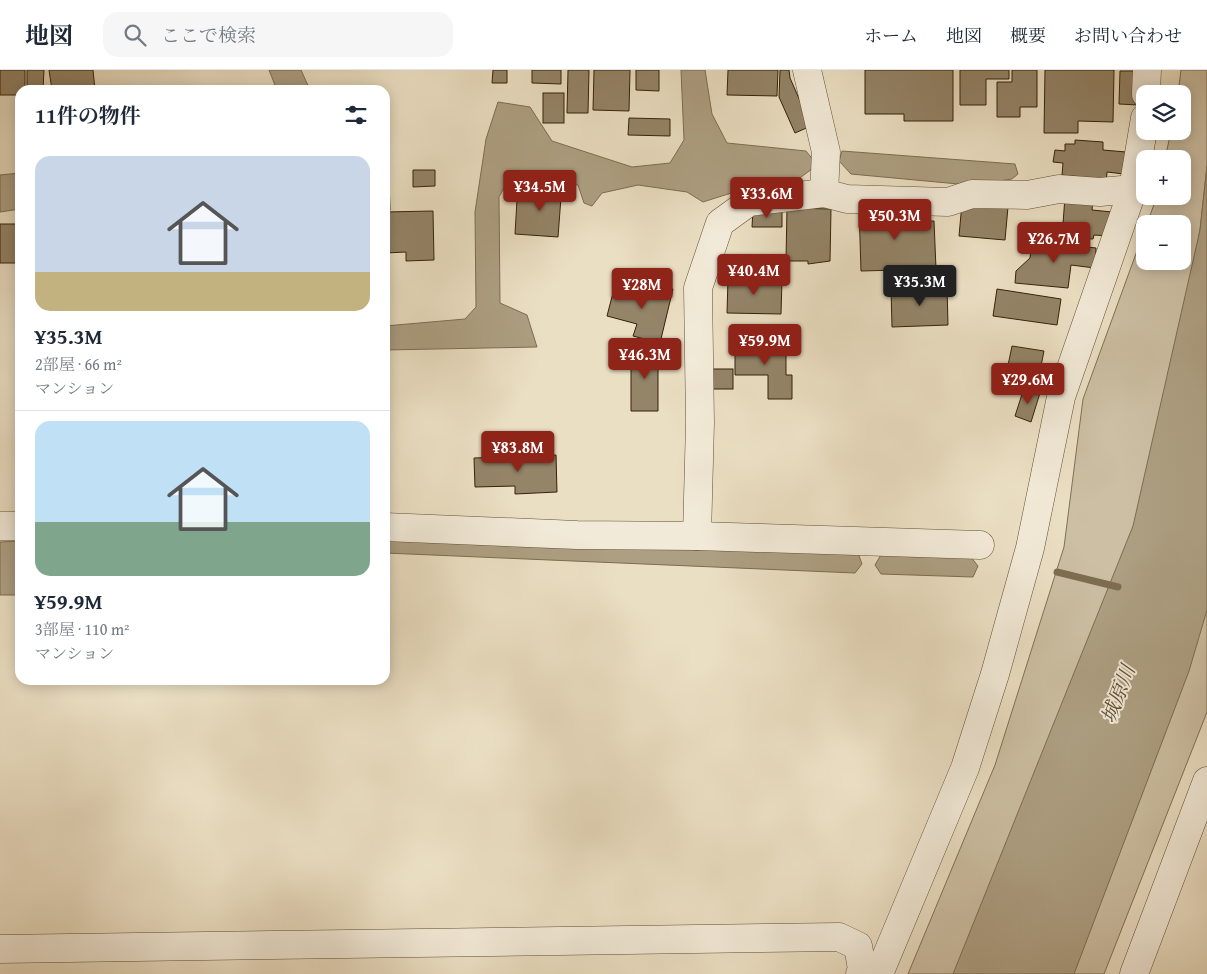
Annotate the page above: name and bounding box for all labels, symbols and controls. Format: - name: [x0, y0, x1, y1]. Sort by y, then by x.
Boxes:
- search box: [103, 12, 453, 57]
- text: 地図: [25, 18, 73, 53]
- icon: search: [121, 21, 149, 49]
- text: ここで検索: [161, 21, 256, 49]
- text: ホーム: [864, 22, 918, 49]
- text: 地図: [946, 22, 982, 49]
- text: 概要: [1010, 22, 1046, 49]
- text: お問い合わせ: [1074, 22, 1182, 49]
- map controls: [1136, 85, 1191, 270]
- button: layers: [1136, 85, 1191, 140]
- text: 11件の物件: [35, 100, 141, 131]
- icon: filters: [342, 101, 370, 129]
- button: +: [1136, 150, 1191, 205]
- pin: ¥34.5M: [499, 170, 581, 212]
- text: ¥34.5M: [514, 174, 566, 198]
- pin: ¥33.6M: [726, 176, 808, 219]
- text: ¥33.6M: [741, 181, 793, 205]
- icon: home: [158, 188, 248, 278]
- pin: ¥50.3M: [854, 198, 936, 241]
- text: ¥50.3M: [869, 203, 921, 227]
- button: −: [1136, 215, 1191, 270]
- pin: ¥26.7M: [1013, 222, 1095, 264]
- text: ¥26.7M: [1028, 226, 1080, 250]
- pin: ¥40.4M: [713, 254, 795, 296]
- text: ¥40.4M: [728, 258, 780, 282]
- pin: ¥35.3M: [879, 264, 961, 307]
- pin: ¥28M: [612, 268, 672, 310]
- text: ¥35.3M: [894, 269, 946, 293]
- text: ¥28M: [623, 272, 661, 296]
- text: ¥35.3M: [35, 321, 103, 352]
- pin: ¥59.9M: [724, 324, 806, 366]
- text: ¥59.9M: [739, 328, 791, 352]
- pin: ¥46.3M: [604, 338, 686, 380]
- text: ¥46.3M: [619, 342, 671, 366]
- text: 2部屋 · 66 m²: [35, 352, 122, 376]
- pin: ¥29.6M: [987, 362, 1069, 405]
- text: ¥29.6M: [1002, 367, 1054, 391]
- text: マンション: [35, 376, 114, 400]
- pin: ¥83.8M: [477, 430, 559, 473]
- text: ¥83.8M: [492, 435, 544, 459]
- icon: home: [158, 454, 248, 544]
- text: ¥59.9M: [35, 586, 103, 617]
- text: 3部屋 · 110 m²: [35, 617, 130, 641]
- text: マンション: [35, 641, 114, 665]
- water label: 城原川: [1093, 659, 1143, 727]

